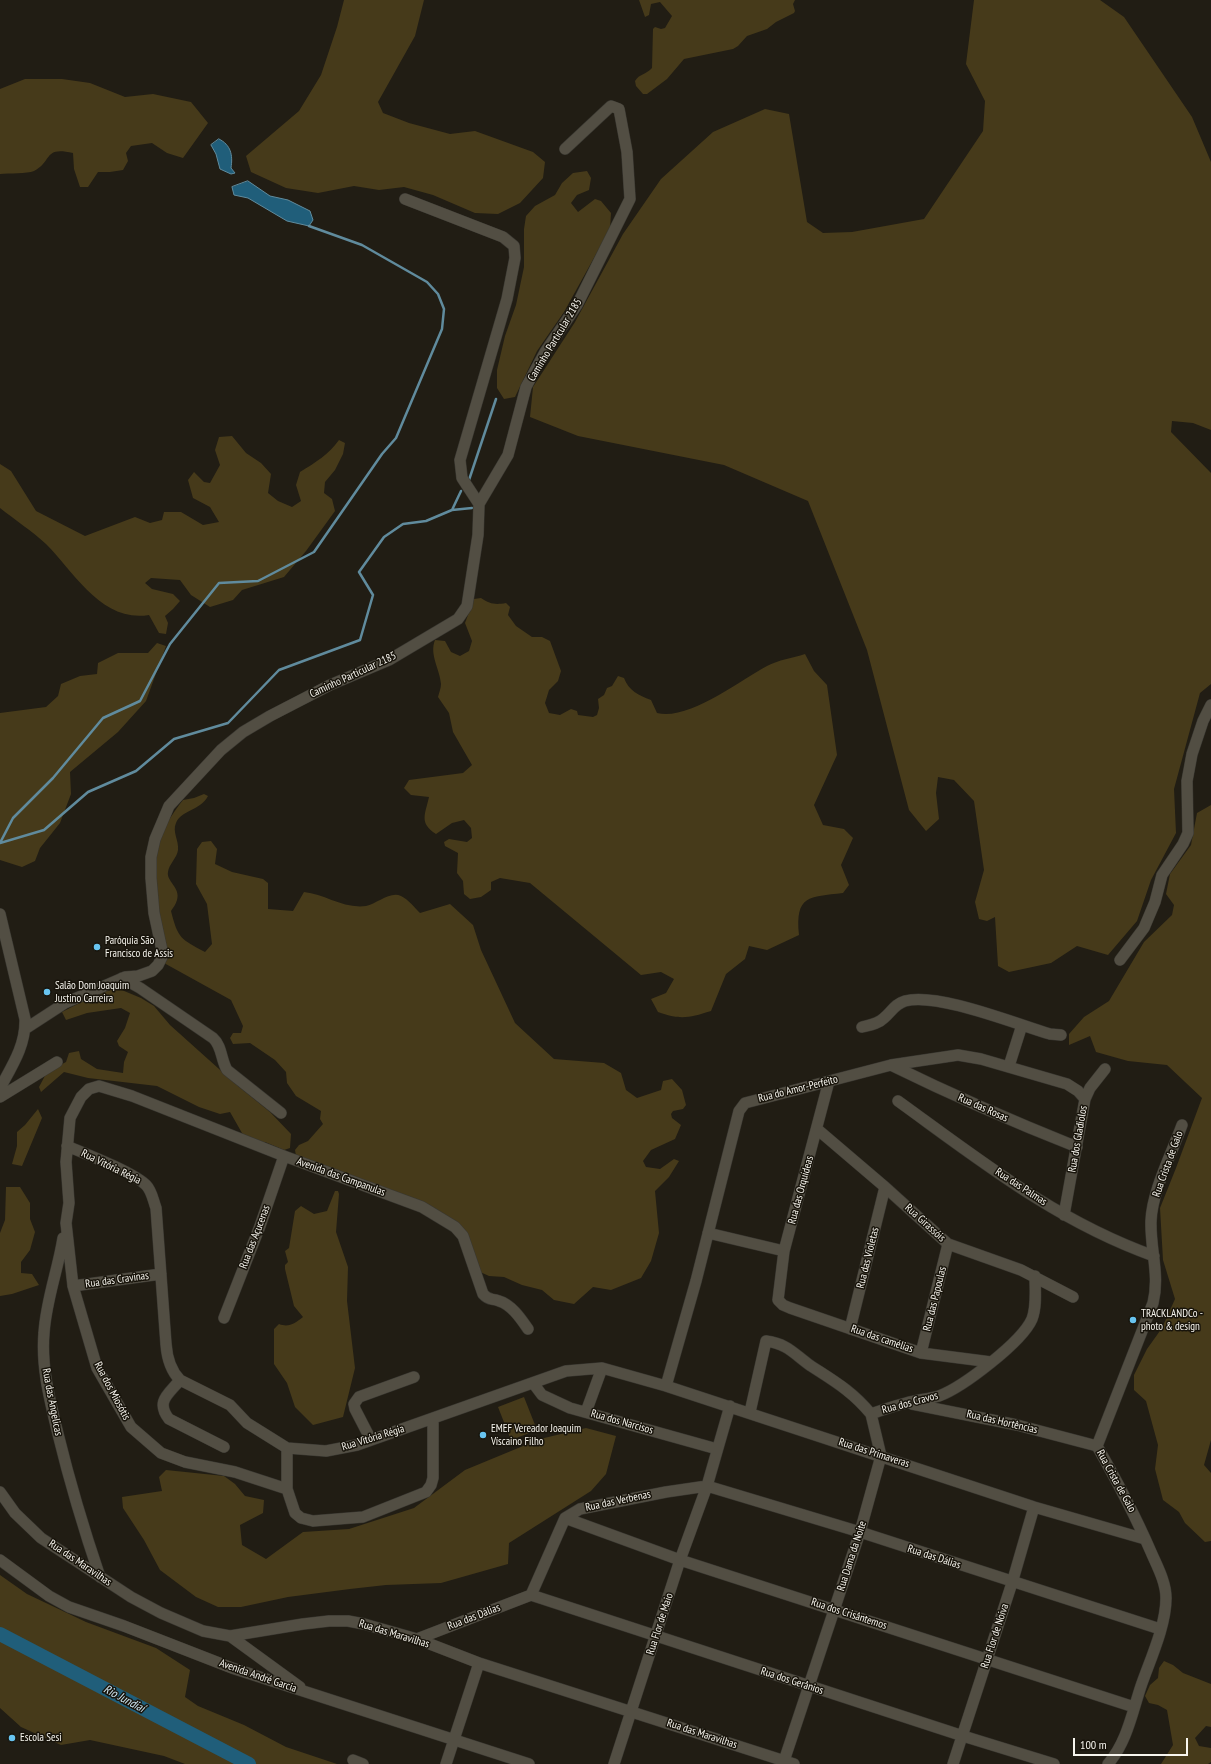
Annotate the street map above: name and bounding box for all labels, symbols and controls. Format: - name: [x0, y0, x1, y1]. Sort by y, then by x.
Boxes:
- street label: Caminho Particular 2185: [525, 296, 585, 384]
- street label: Caminho Particular 2185: [308, 649, 398, 701]
- place label: Paróquia São Francisco de Assis: [105, 934, 173, 960]
- marker: Paróquia São Francisco de Assis: [92, 942, 102, 952]
- place label: Salão Dom Joaquim Justino Carreira: [55, 979, 129, 1005]
- marker: Salão Dom Joaquim Justino Carreira: [42, 987, 52, 997]
- street label: Rua do Amor-Perfeito: [757, 1073, 839, 1105]
- street label: Rua das Rosas: [956, 1091, 1010, 1125]
- street label: Rua dos Gladiolos: [1066, 1105, 1090, 1173]
- street label: Rua Crista de Galo: [1150, 1129, 1186, 1199]
- street label: Rua Vitória Régia: [79, 1147, 143, 1187]
- street label: Rua das Orquídeas: [786, 1154, 816, 1226]
- street label: Avenida das Campanulas: [295, 1155, 387, 1199]
- street label: Rua das Palmas: [993, 1165, 1049, 1209]
- street label: Rua Girassóis: [902, 1201, 948, 1245]
- street label: Rua das Açucenas: [237, 1203, 273, 1271]
- street label: Rua das Violetas: [854, 1226, 882, 1290]
- street label: Rua das Papoulas: [921, 1265, 949, 1333]
- street label: Rua das Cravinas: [84, 1269, 150, 1291]
- place label: TRACKLANDCo - photo & design: [1141, 1307, 1203, 1333]
- marker: TRACKLANDCo - photo & design: [1128, 1315, 1138, 1325]
- street label: Rua das camélias: [849, 1322, 915, 1356]
- street label: Rua dos Miosótis: [91, 1360, 133, 1422]
- street label: Rua das Angelicas: [39, 1367, 65, 1437]
- street label: Rua dos Cravos: [881, 1389, 939, 1417]
- street label: Rua dos Narcisos: [589, 1407, 655, 1437]
- street label: Rua das Hortências: [965, 1407, 1039, 1437]
- street label: Rua Vitória Régia: [340, 1422, 406, 1454]
- place label: EMEF Vereador Joaquim Víscaino Filho: [491, 1422, 581, 1448]
- marker: EMEF Vereador Joaquim Víscaino Filho: [478, 1430, 488, 1440]
- street label: Rua das Primaveras: [837, 1435, 911, 1471]
- street label: Rua Crista de Galo: [1093, 1447, 1139, 1515]
- street label: Rua das Verbenas: [584, 1488, 652, 1514]
- street label: Rua Dama da Noite: [834, 1519, 870, 1593]
- street label: Rua das Maravilhas: [46, 1537, 114, 1589]
- street label: Rua das Dálias: [906, 1542, 962, 1572]
- street label: Rua Flor de Maio: [644, 1591, 676, 1657]
- street label: Rua dos Crisântemos: [810, 1596, 888, 1632]
- street label: Rua das Dálias: [446, 1601, 502, 1633]
- street label: Rua Flor de Noiva: [978, 1602, 1012, 1670]
- street label: Rua das Maravilhas: [357, 1617, 431, 1651]
- street label: Avenida André Garcia: [218, 1657, 298, 1695]
- street label: Rua dos Gerânios: [759, 1665, 825, 1697]
- water label: Rio Jundiaí: [101, 1682, 147, 1716]
- street label: Rua das Maravilhas: [665, 1716, 739, 1752]
- scale bar: [1075, 1730, 1190, 1756]
- place label: Escola Sesi: [20, 1731, 62, 1745]
- marker: Escola Sesi: [7, 1733, 17, 1743]
- text: 100 m: [1080, 1737, 1107, 1752]

